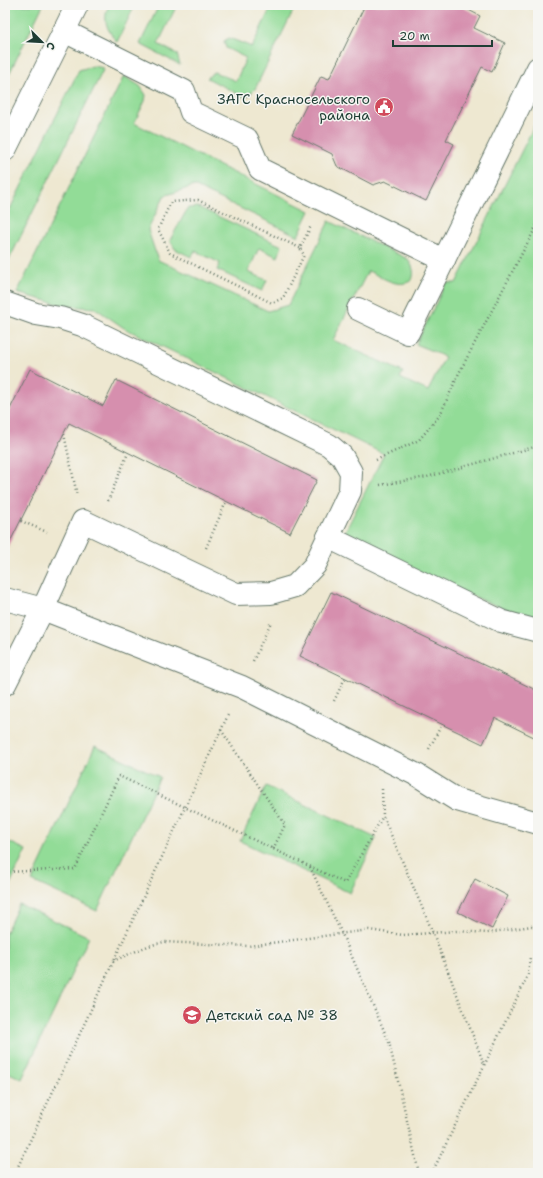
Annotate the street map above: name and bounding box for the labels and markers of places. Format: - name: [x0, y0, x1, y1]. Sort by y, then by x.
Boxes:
- place label: ЗАГС Красносельского района: [217, 90, 370, 124]
- public building icon: ЗАГС Красносельского района: [373, 96, 395, 118]
- school or university icon: Детский сад № 38: [181, 1004, 203, 1026]
- place label: Детский сад № 38: [206, 1006, 338, 1024]

